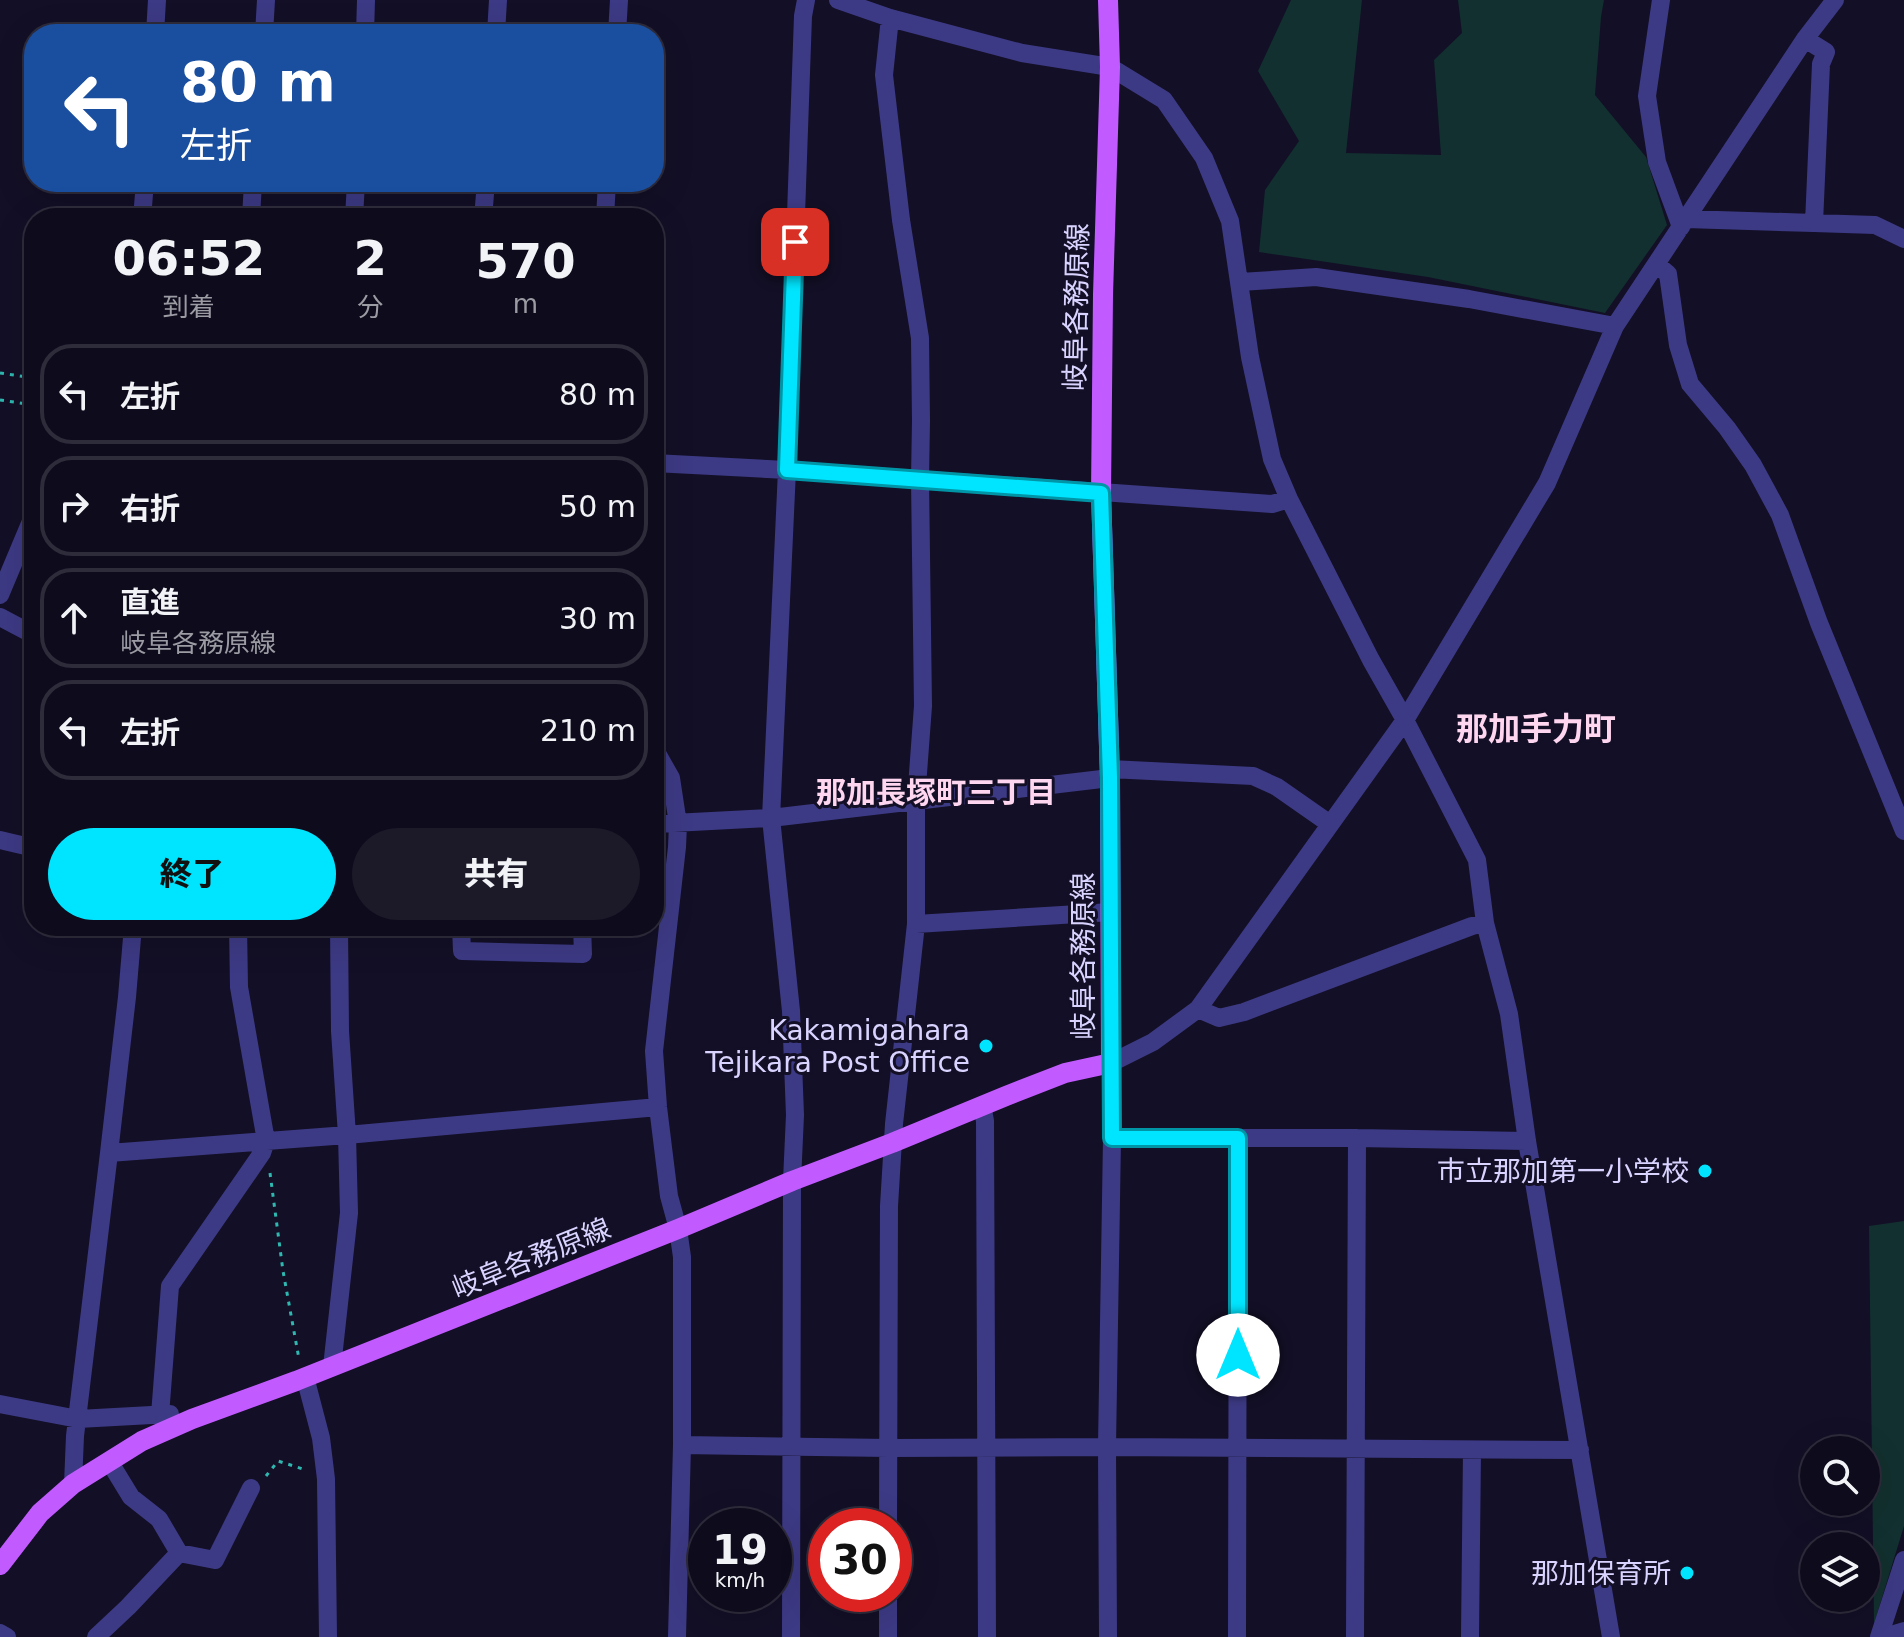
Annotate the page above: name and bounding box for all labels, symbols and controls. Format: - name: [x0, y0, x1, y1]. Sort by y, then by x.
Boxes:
- text: 80 m: [180, 49, 336, 114]
- icon: left: [48, 56, 152, 160]
- text: 左折: [180, 125, 252, 166]
- pin: [761, 208, 829, 276]
- icon: arrive: [773, 220, 817, 264]
- street label: 岐阜各務原線: [1059, 223, 1094, 391]
- text: 06:52: [112, 230, 265, 286]
- text: 2: [354, 230, 387, 286]
- text: 570: [475, 233, 576, 289]
- text: m: [513, 289, 538, 319]
- text: 到着: [163, 292, 215, 322]
- text: 分: [357, 292, 383, 322]
- icon: left: [52, 372, 96, 416]
- text: 80 m: [559, 377, 636, 412]
- text: 左折: [120, 379, 180, 414]
- icon: right: [52, 484, 96, 528]
- text: 50 m: [559, 489, 636, 524]
- text: 右折: [120, 491, 180, 526]
- text: 直進: [120, 585, 180, 620]
- icon: ahead: [52, 596, 96, 640]
- text: 30 m: [559, 601, 636, 636]
- text: 岐阜各務原線: [120, 628, 276, 658]
- icon: left: [52, 708, 96, 752]
- district label: 那加手力町: [1456, 710, 1616, 748]
- text: 210 m: [540, 713, 636, 748]
- text: 左折: [120, 715, 180, 750]
- district label: 那加長塚町三丁目: [816, 775, 1056, 810]
- button: 終了: [48, 828, 336, 920]
- button: 共有: [352, 828, 640, 920]
- street label: 岐阜各務原線: [1067, 872, 1100, 1040]
- place label: Kakamigahara Tejikara Post Office: [704, 1014, 970, 1079]
- marker: Kakamigahara Tejikara Post Office: [977, 1037, 995, 1055]
- place label: 市立那加第一小学校: [1437, 1155, 1689, 1188]
- marker: 市立那加第一小学校: [1696, 1162, 1714, 1180]
- street label: 岐阜各務原線: [447, 1212, 615, 1305]
- position arrow: [1196, 1313, 1280, 1397]
- map controls: [1800, 1436, 1880, 1612]
- button: search: [1800, 1436, 1880, 1516]
- speed limit sign: 30: [808, 1508, 912, 1612]
- text: 19: [712, 1527, 768, 1573]
- button: layers: [1800, 1532, 1880, 1612]
- place label: 那加保育所: [1531, 1557, 1671, 1590]
- marker: 那加保育所: [1678, 1564, 1696, 1582]
- text: km/h: [715, 1568, 765, 1592]

